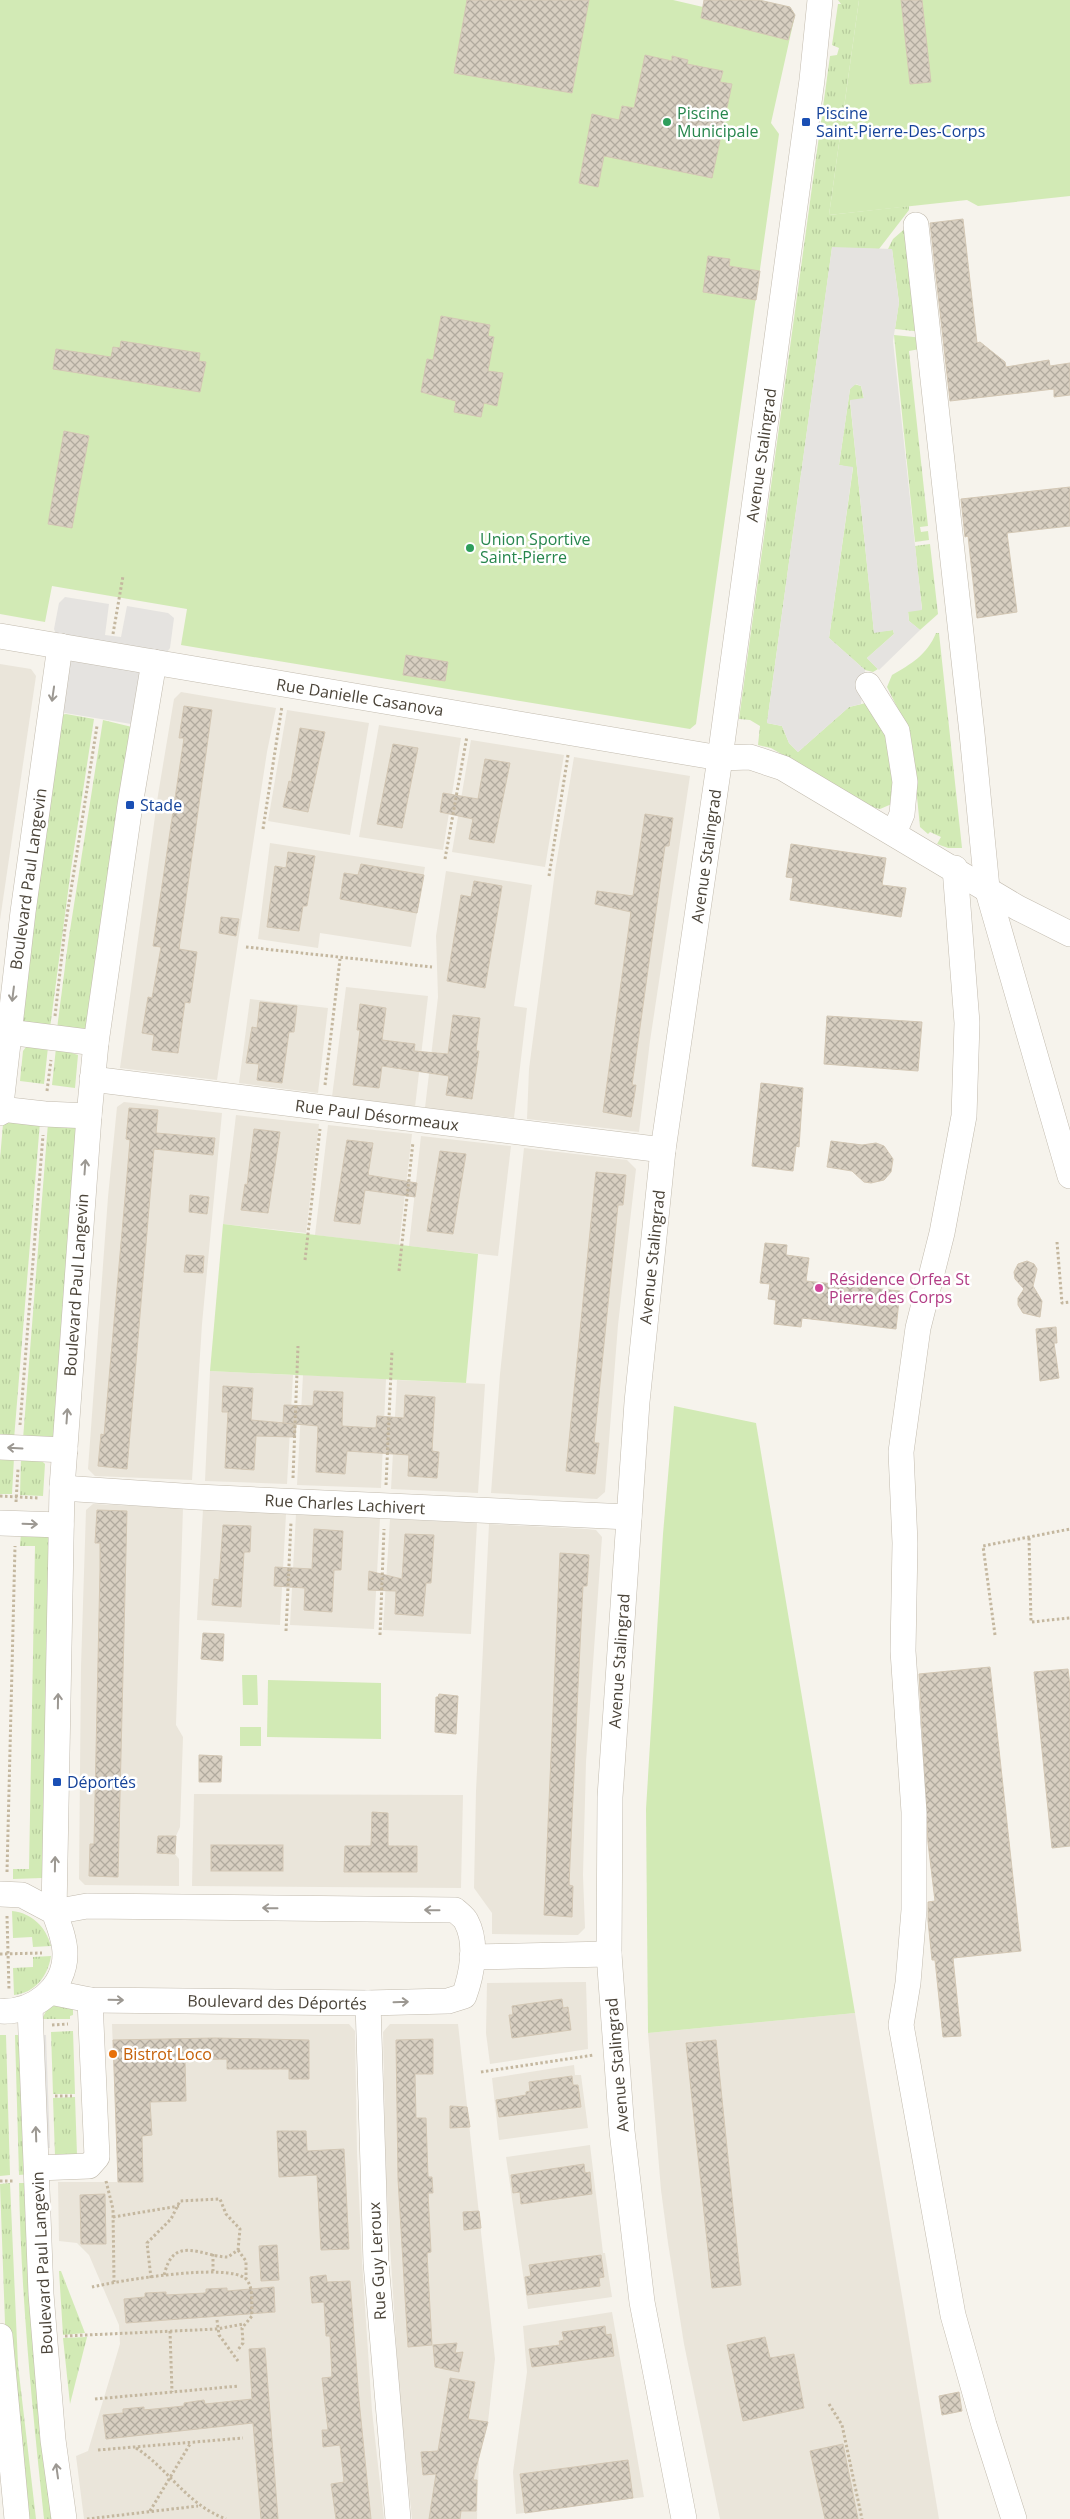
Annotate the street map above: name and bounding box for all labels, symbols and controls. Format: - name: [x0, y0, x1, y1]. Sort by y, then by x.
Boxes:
- place label: Piscine Municipale: [677, 102, 758, 142]
- place label: Piscine Saint-Pierre-Des-Corps: [816, 102, 985, 142]
- marker: Piscine Municipale: [661, 116, 673, 128]
- marker: Piscine Saint-Pierre-Des-Corps: [800, 116, 812, 128]
- street label: Avenue Stalingrad: [741, 387, 781, 523]
- place label: Union Sportive Saint-Pierre: [480, 528, 591, 568]
- marker: Union Sportive Saint-Pierre: [464, 542, 476, 554]
- street label: Rue Danielle Casanova: [275, 673, 445, 721]
- one-way arrow: [48, 686, 58, 702]
- street label: Boulevard Paul Langevin: [4, 787, 52, 971]
- street label: Avenue Stalingrad: [686, 788, 726, 924]
- place label: Stade: [140, 794, 182, 816]
- marker: Stade: [124, 799, 136, 811]
- one-way arrow: [8, 986, 18, 1002]
- street label: Rue Paul Désormeaux: [294, 1094, 461, 1136]
- one-way arrow: [80, 1159, 90, 1175]
- street label: Avenue Stalingrad: [634, 1189, 670, 1325]
- street label: Boulevard Paul Langevin: [59, 1193, 93, 1377]
- place label: Résidence Orfea St Pierre des Corps: [829, 1268, 970, 1308]
- marker: Résidence Orfea St Pierre des Corps: [813, 1282, 825, 1294]
- one-way arrow: [62, 1409, 72, 1425]
- one-way arrow: [7, 1443, 23, 1452]
- street label: Rue Charles Lachivert: [264, 1489, 426, 1519]
- one-way arrow: [22, 1519, 38, 1528]
- street label: Avenue Stalingrad: [603, 1593, 635, 1729]
- one-way arrow: [53, 1693, 63, 1710]
- place label: Déportés: [67, 1771, 136, 1793]
- marker: Déportés: [51, 1776, 63, 1788]
- one-way arrow: [50, 1856, 60, 1872]
- one-way arrow: [262, 1903, 278, 1913]
- one-way arrow: [424, 1905, 440, 1915]
- street label: Boulevard des Déportés: [187, 1989, 367, 2015]
- one-way arrow: [107, 1995, 123, 2005]
- street label: Avenue Stalingrad: [600, 1997, 634, 2133]
- one-way arrow: [392, 1998, 408, 2007]
- place label: Bistrot Loco: [123, 2043, 212, 2065]
- marker: Bistrot Loco: [107, 2048, 119, 2060]
- one-way arrow: [31, 2126, 41, 2142]
- street label: Boulevard Paul Langevin: [26, 2171, 58, 2355]
- street label: Rue Guy Leroux: [363, 2201, 391, 2321]
- one-way arrow: [52, 2463, 62, 2479]

